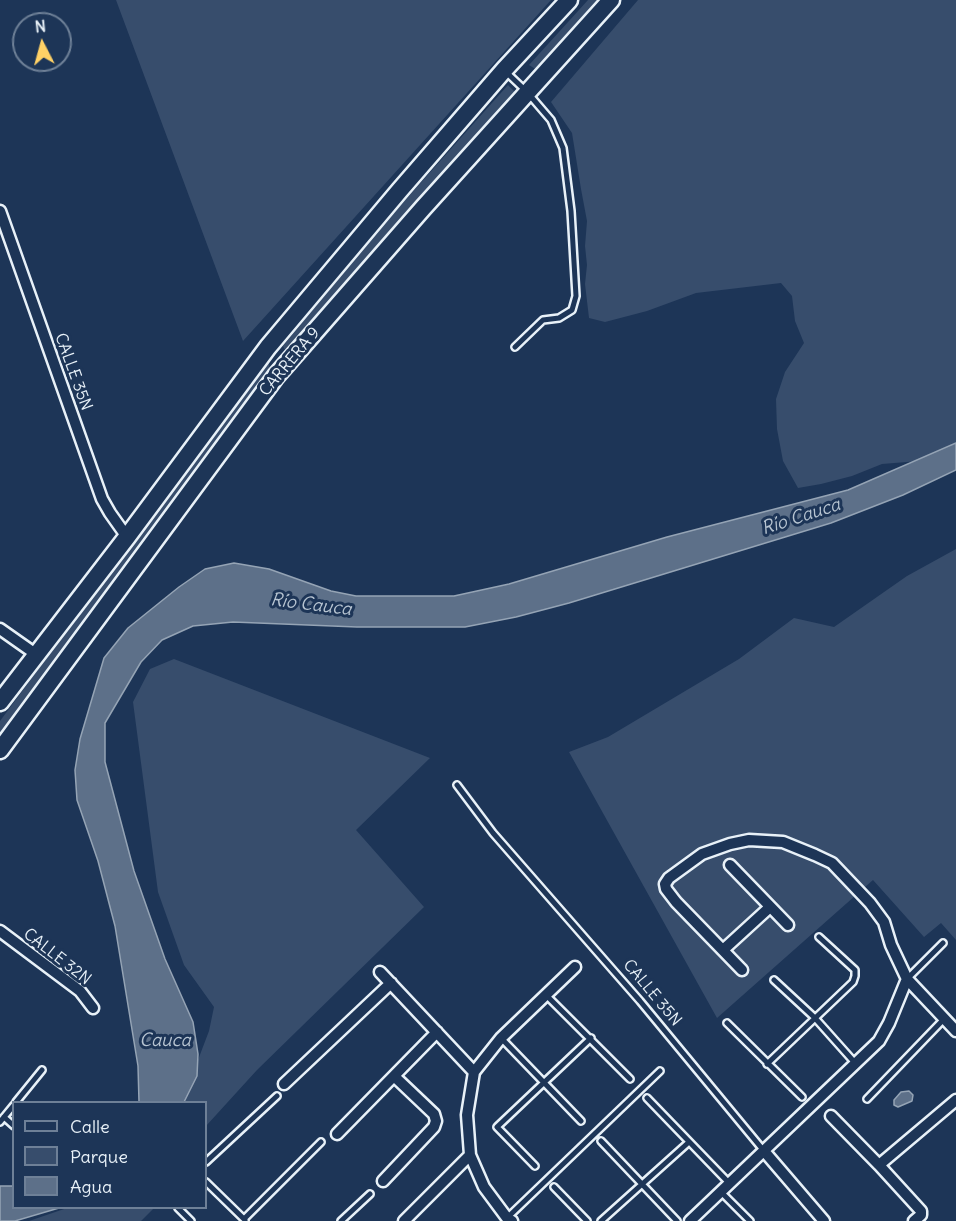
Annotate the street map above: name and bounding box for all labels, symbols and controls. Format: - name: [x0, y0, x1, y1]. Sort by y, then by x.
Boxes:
- north arrow: [12, 12, 72, 72]
- text: N: [34, 16, 47, 37]
- street label: CARRERA 9: [256, 324, 324, 400]
- street label: CALLE 35N: [50, 331, 96, 413]
- water label: Río Cauca: [759, 494, 843, 540]
- water label: Río Cauca: [269, 589, 353, 621]
- street label: CALLE 32N: [19, 925, 95, 989]
- street label: CALLE 35N: [619, 956, 685, 1030]
- water label: Cauca: [139, 1030, 191, 1052]
- legend: [12, 1101, 207, 1209]
- text: Calle: [70, 1115, 110, 1138]
- text: Parque: [70, 1145, 128, 1168]
- text: Agua: [70, 1175, 112, 1198]

